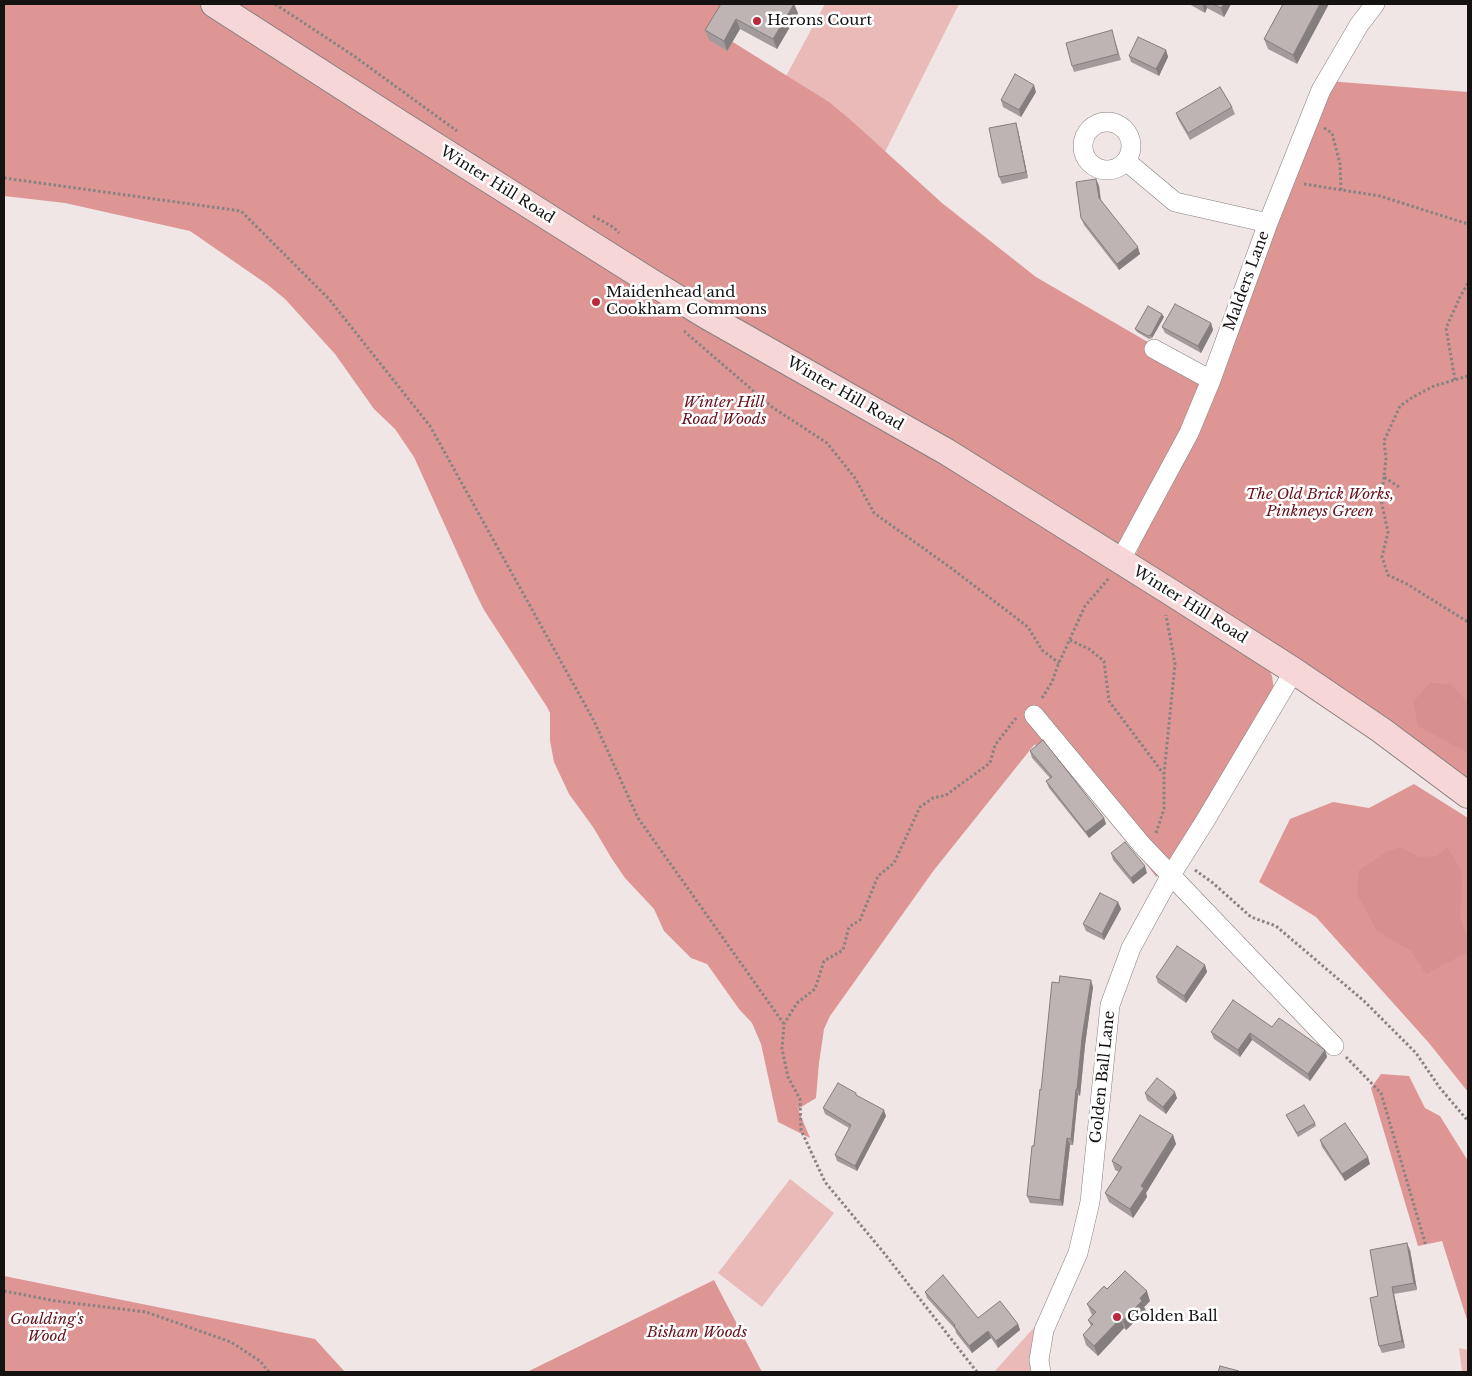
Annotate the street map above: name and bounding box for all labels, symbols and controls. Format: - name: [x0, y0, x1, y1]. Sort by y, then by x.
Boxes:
- place label: Herons Court: [767, 12, 872, 30]
- marker: Herons Court: [751, 15, 763, 27]
- street label: Winter Hill Road: [436, 142, 558, 228]
- street label: Malders Lane: [1221, 229, 1273, 333]
- place label: Maidenhead and Cookham Commons: [606, 284, 767, 319]
- marker: Maidenhead and Cookham Commons: [590, 296, 602, 308]
- street label: Winter Hill Road: [783, 353, 907, 435]
- park label: Winter Hill Road Woods: [681, 394, 767, 429]
- park label: The Old Brick Works, Pinkneys Green: [1246, 486, 1394, 521]
- street label: Winter Hill Road: [1129, 562, 1251, 648]
- street label: Golden Ball Lane: [1087, 1010, 1119, 1144]
- place label: Golden Ball: [1127, 1308, 1218, 1326]
- park label: Goulding's Wood: [10, 1311, 84, 1346]
- marker: Golden Ball: [1111, 1311, 1123, 1323]
- park label: Bisham Woods: [647, 1324, 747, 1342]

